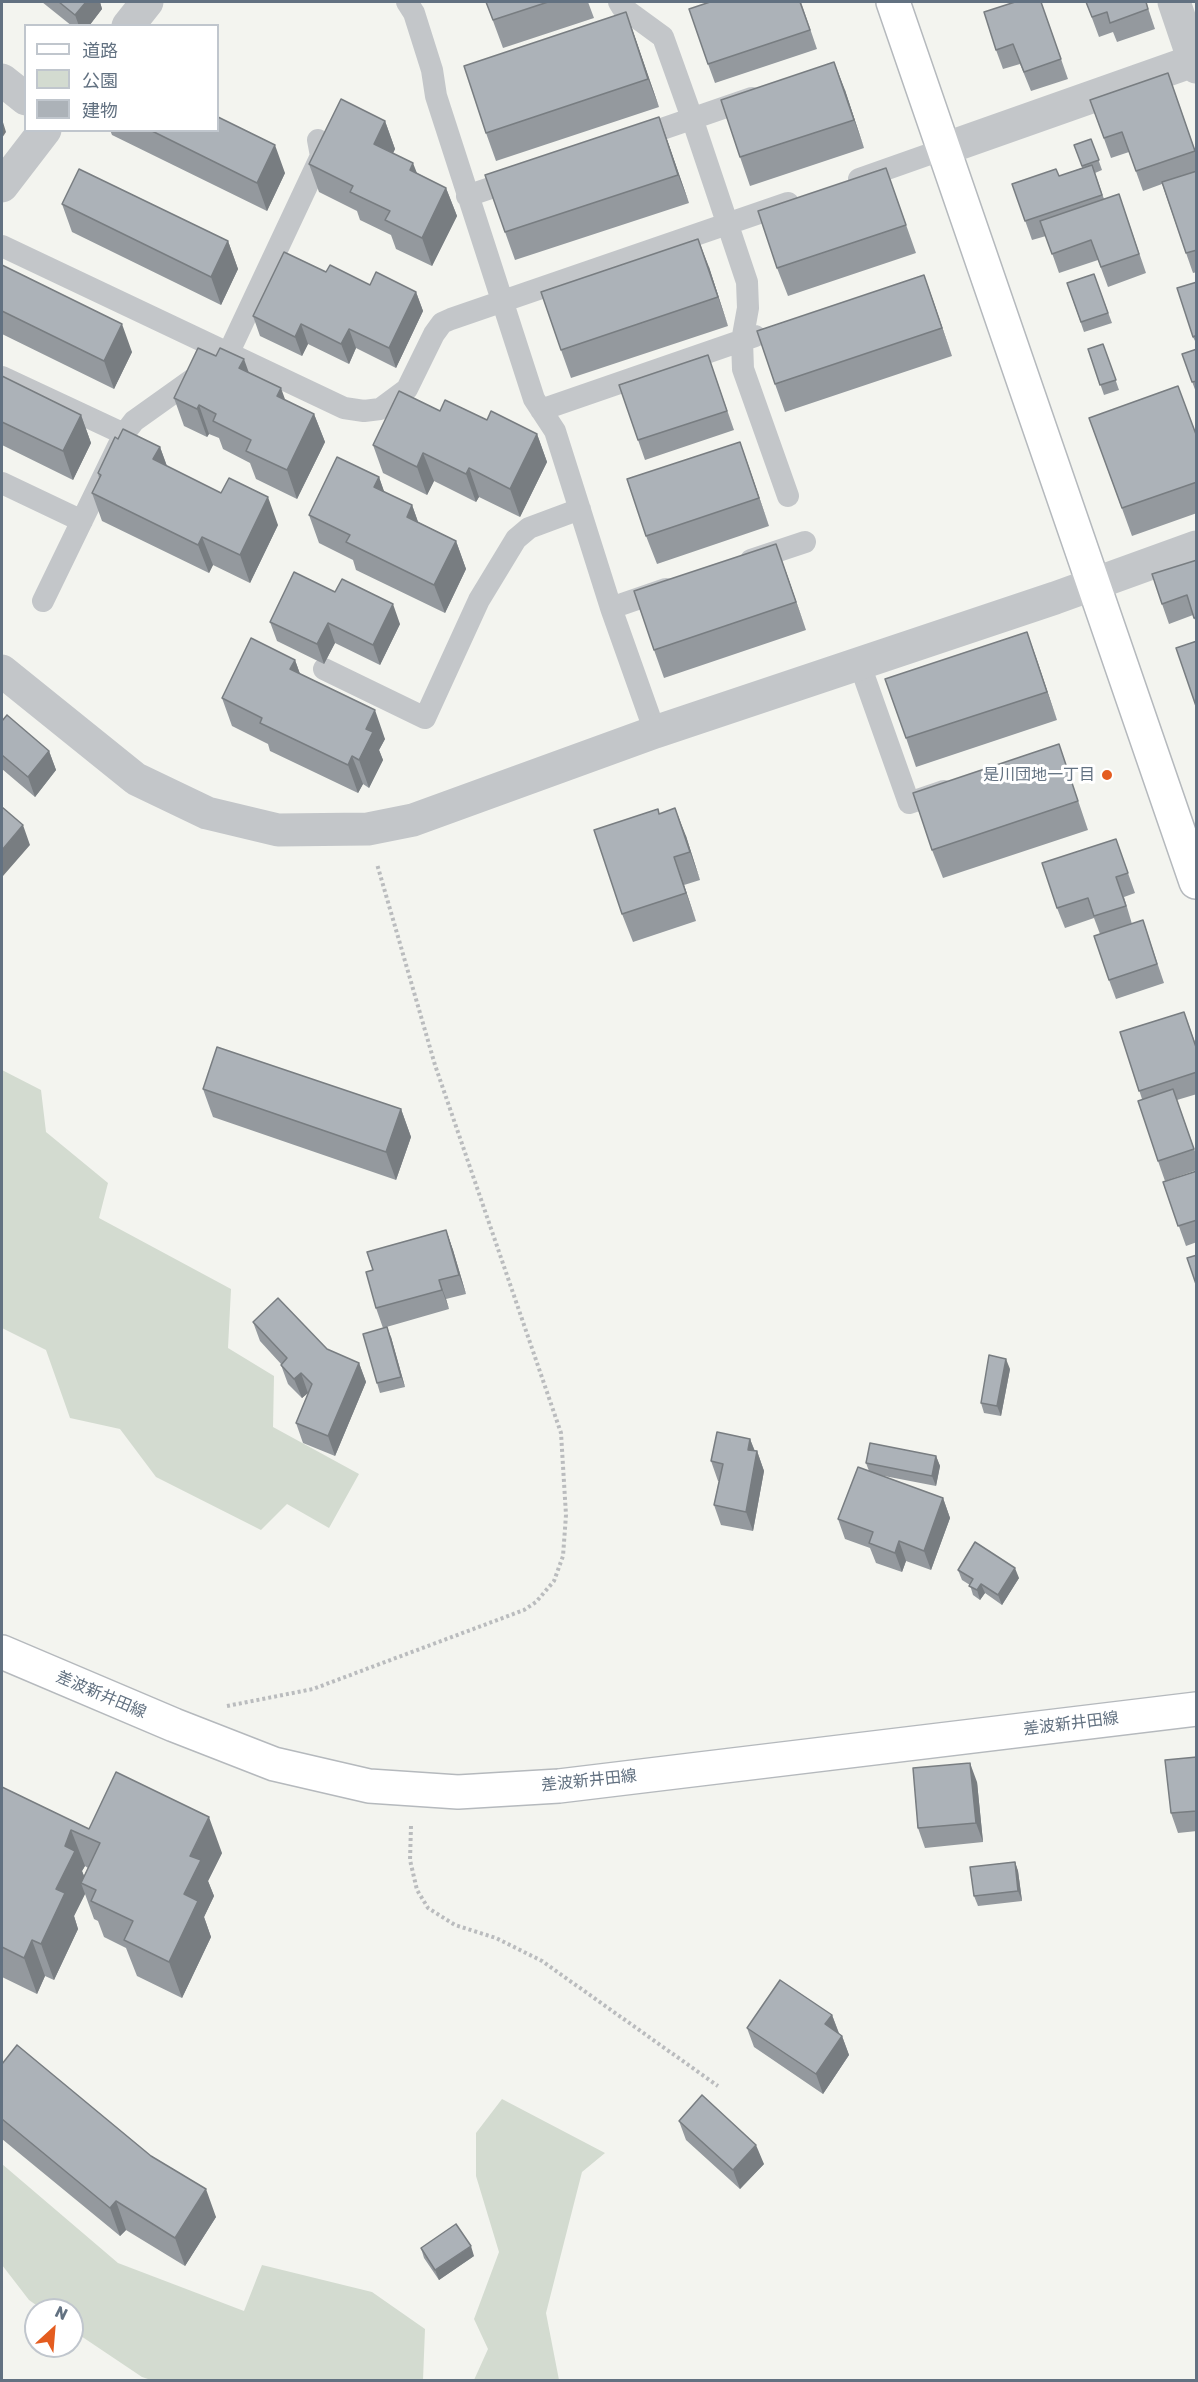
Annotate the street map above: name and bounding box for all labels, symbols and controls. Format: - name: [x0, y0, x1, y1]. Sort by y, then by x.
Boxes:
- legend: [24, 24, 219, 132]
- text: 道路: [82, 40, 118, 62]
- text: 公園: [82, 70, 118, 92]
- text: 建物: [82, 100, 118, 122]
- place label: 是川団地一丁目: [983, 765, 1095, 785]
- marker: 是川団地一丁目: [1100, 768, 1114, 782]
- street label: 差波新井田線: [53, 1667, 149, 1723]
- street label: 差波新井田線: [1022, 1709, 1120, 1739]
- street label: 差波新井田線: [540, 1766, 638, 1796]
- north arrow: [24, 2298, 84, 2358]
- text: N: [52, 2302, 71, 2324]

